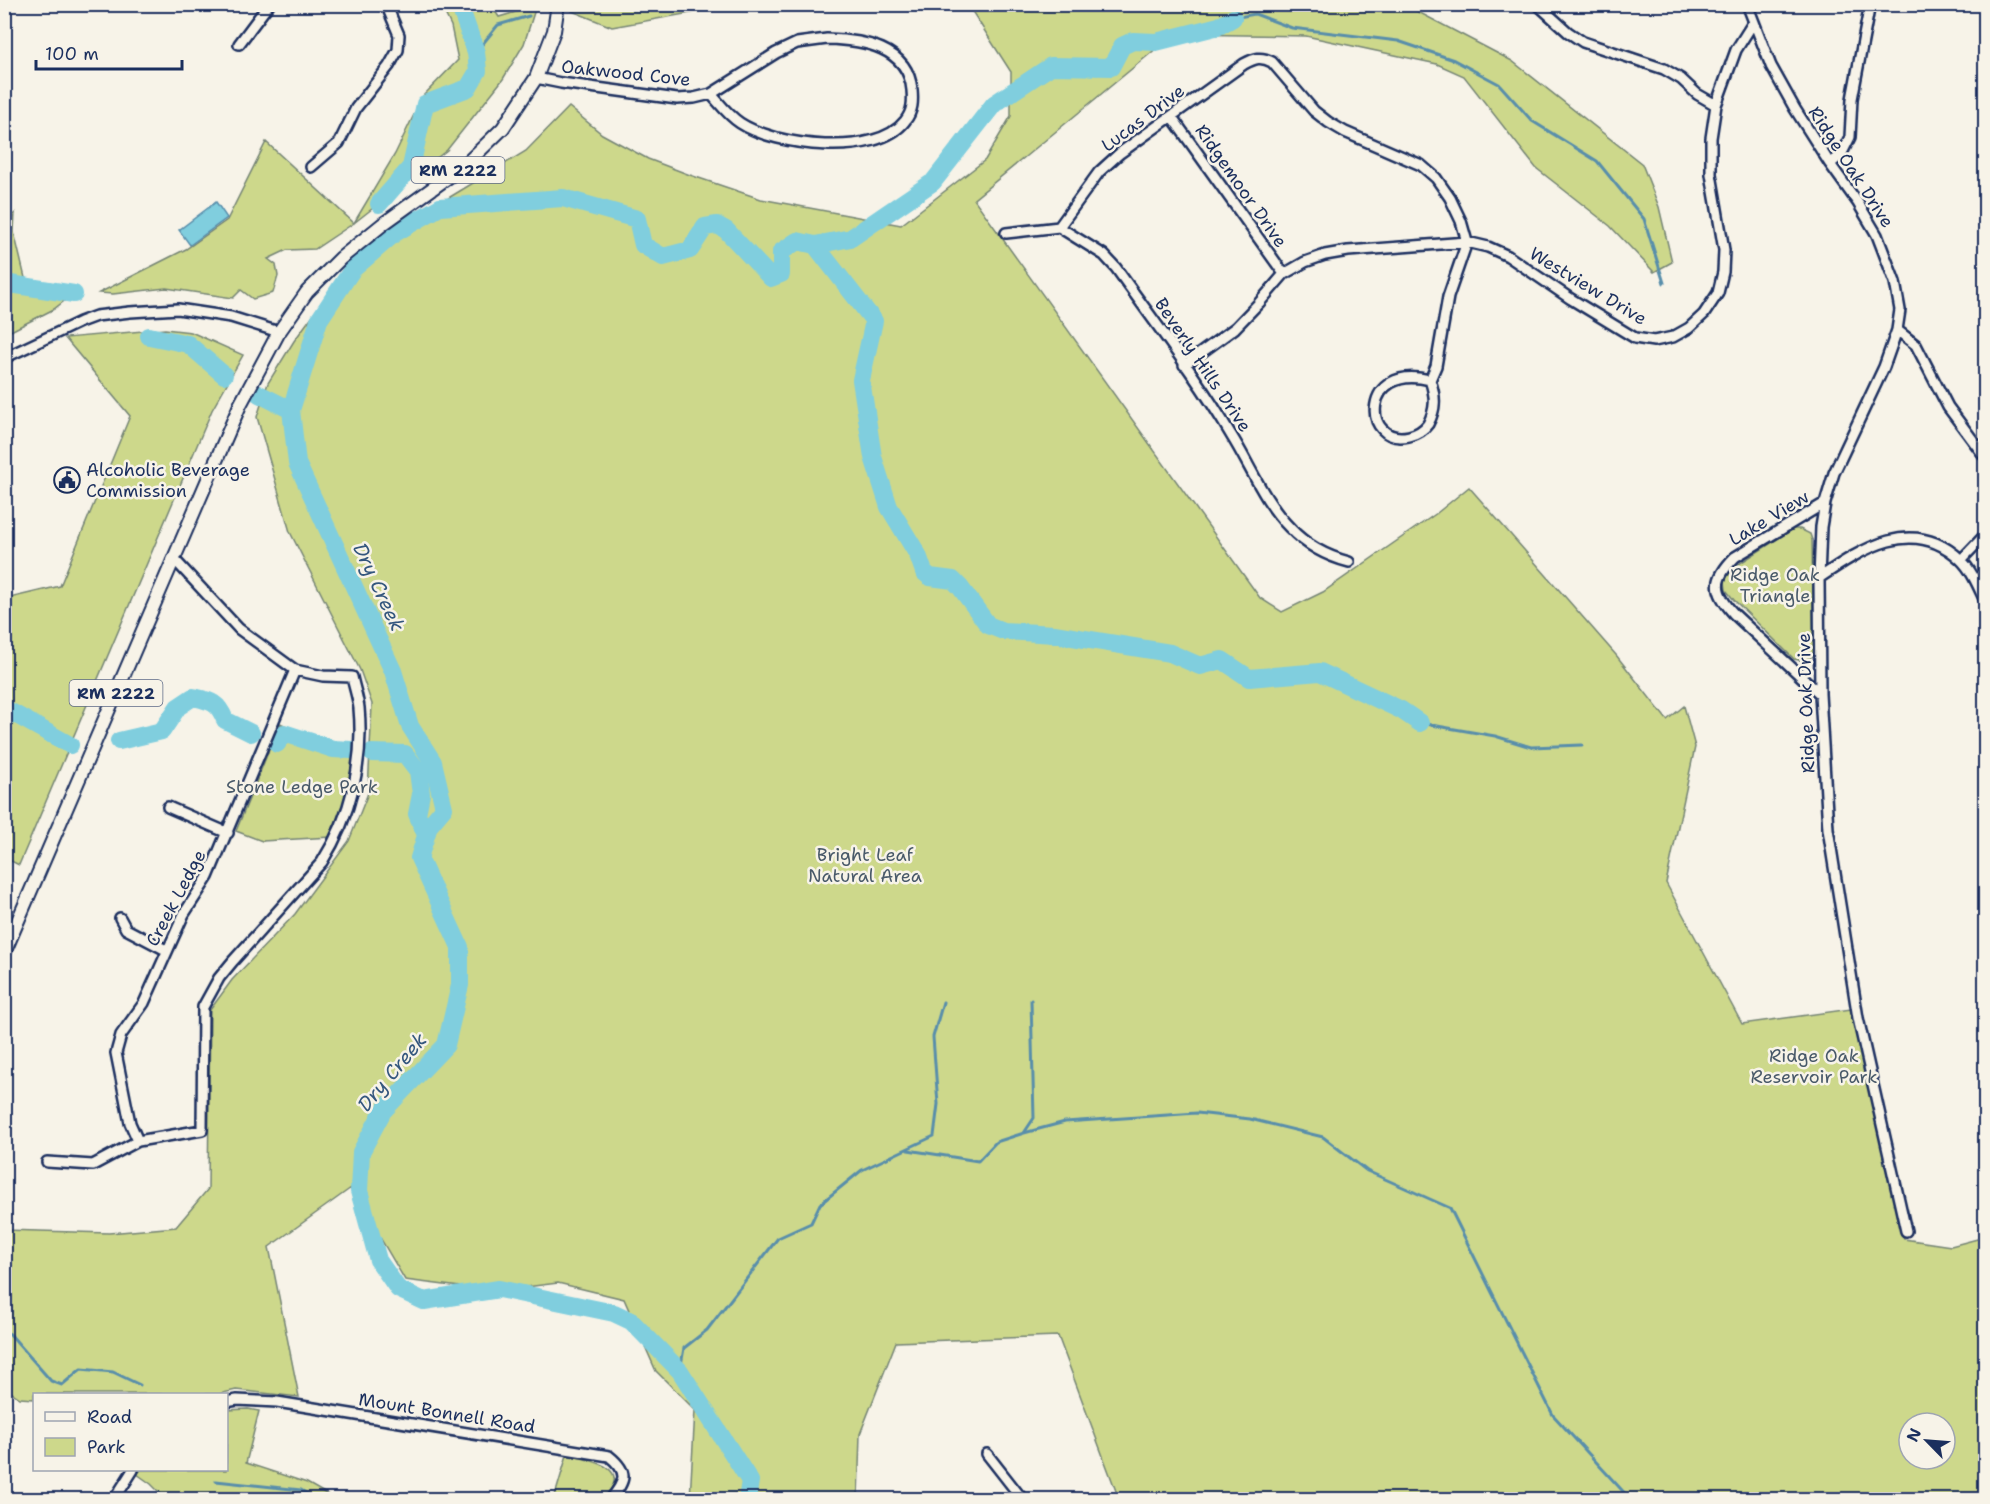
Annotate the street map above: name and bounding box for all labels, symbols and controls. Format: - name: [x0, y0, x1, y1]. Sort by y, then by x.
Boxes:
- scale bar: [36, 33, 182, 71]
- text: 100 m: [45, 42, 99, 66]
- street label: Oakwood Cove: [560, 54, 692, 92]
- street label: Lucas Drive: [1096, 79, 1190, 157]
- street label: Ridge Oak Drive: [1803, 102, 1899, 232]
- street label: Ridgemoor Drive: [1190, 120, 1292, 252]
- road number: RM 2222: [412, 157, 504, 183]
- street label: Westview Drive: [1525, 241, 1651, 331]
- street label: Beverly Hills Drive: [1149, 293, 1257, 437]
- place label: Alcoholic Beverage Commission: [86, 458, 250, 503]
- public building icon: Alcoholic Beverage Commission: [52, 465, 82, 495]
- street label: Lake View: [1725, 485, 1814, 551]
- water label: Dry Creek: [347, 538, 411, 636]
- park label: Ridge Oak Triangle: [1730, 563, 1820, 608]
- street label: Ridge Oak Drive: [1792, 632, 1820, 774]
- road number: RM 2222: [70, 680, 162, 706]
- park label: Stone Ledge Park: [226, 775, 378, 799]
- park label: Bright Leaf Natural Area: [808, 843, 922, 888]
- street label: Creek Ledge: [140, 845, 212, 951]
- water label: Dry Creek: [351, 1027, 433, 1117]
- park label: Ridge Oak Reservoir Park: [1750, 1044, 1878, 1089]
- street label: Mount Bonnell Road: [357, 1387, 537, 1439]
- legend: [33, 1393, 228, 1471]
- text: Road: [87, 1405, 132, 1429]
- north arrow: [1897, 1411, 1957, 1471]
- text: N: [1902, 1425, 1926, 1445]
- text: Park: [87, 1435, 126, 1459]

